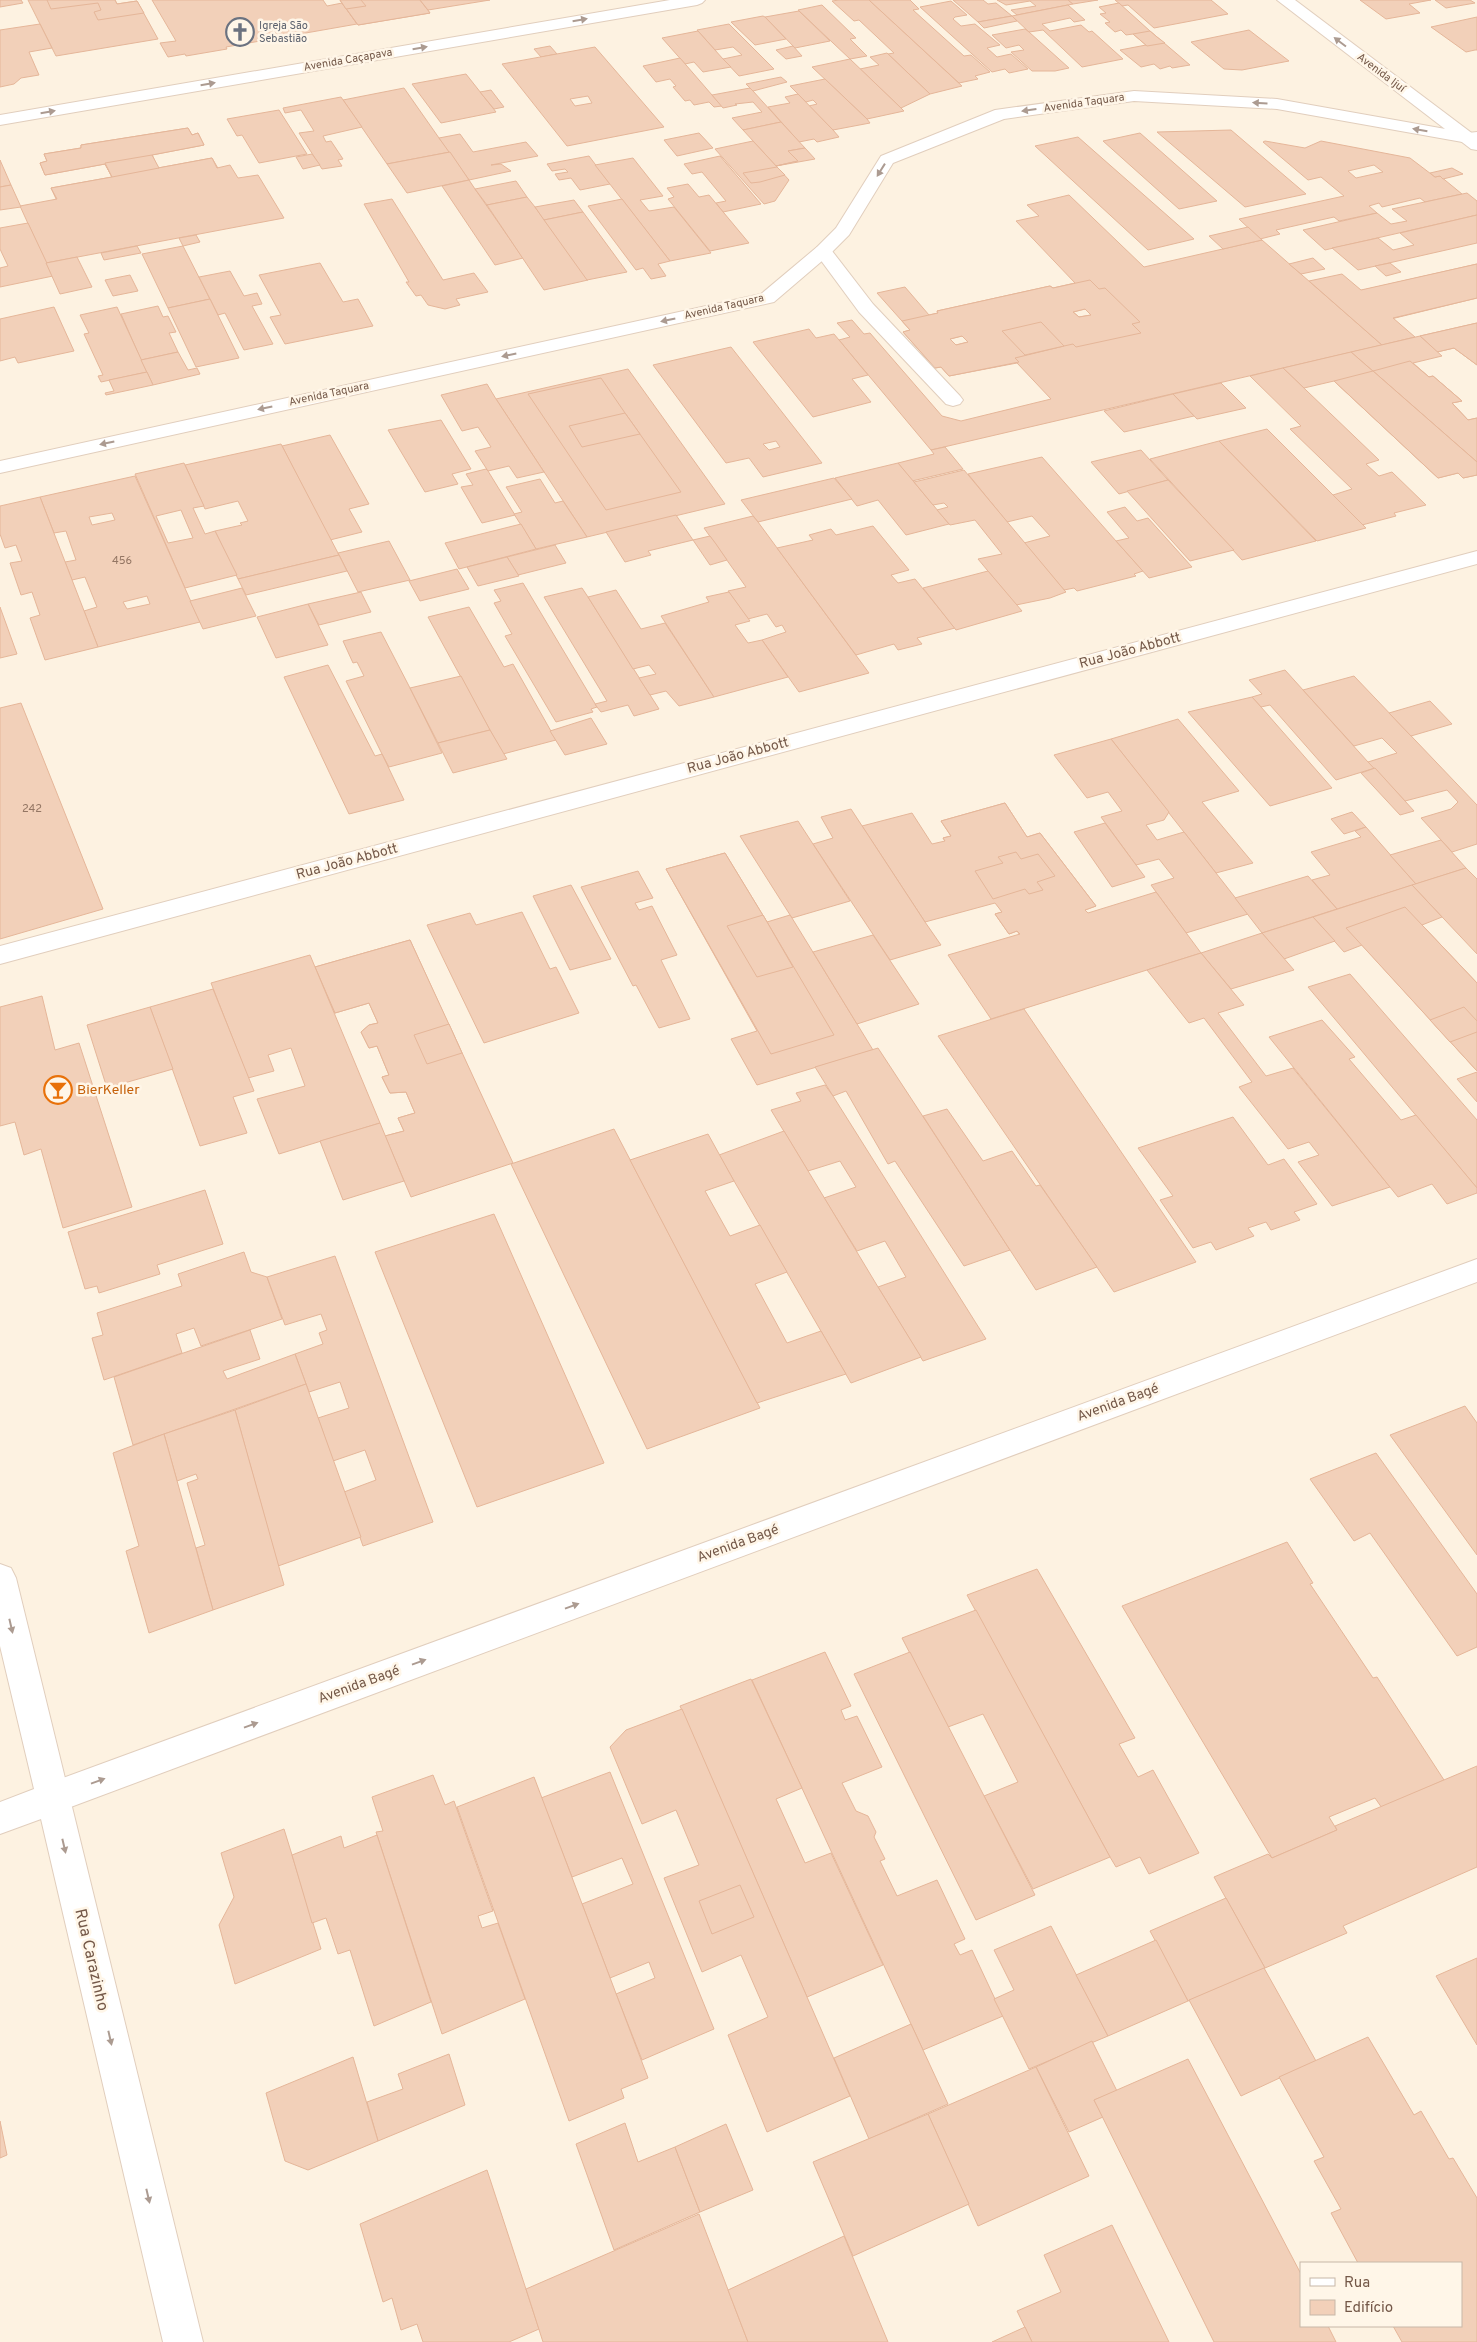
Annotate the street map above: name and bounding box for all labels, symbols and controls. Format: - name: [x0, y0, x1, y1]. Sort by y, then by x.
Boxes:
- one-way arrow: [573, 16, 589, 24]
- church icon: Igreja São Sebastião: [225, 17, 255, 47]
- place label: Igreja São Sebastião: [259, 19, 308, 46]
- one-way arrow: [1333, 37, 1347, 47]
- one-way arrow: [412, 43, 428, 51]
- street label: Avenida Caçapava: [303, 45, 394, 75]
- street label: Avenida Ijuí: [1354, 50, 1409, 96]
- one-way arrow: [201, 80, 217, 88]
- street label: Avenida Taquara: [1043, 90, 1126, 116]
- one-way arrow: [1252, 99, 1268, 107]
- one-way arrow: [1020, 106, 1036, 114]
- one-way arrow: [40, 107, 56, 115]
- one-way arrow: [1412, 125, 1428, 133]
- one-way arrow: [876, 163, 885, 176]
- street label: Avenida Taquara: [683, 291, 765, 323]
- one-way arrow: [661, 316, 676, 324]
- one-way arrow: [501, 351, 517, 359]
- street label: Avenida Taquara: [288, 379, 371, 409]
- one-way arrow: [258, 404, 273, 412]
- one-way arrow: [99, 439, 114, 447]
- house number: 456: [112, 554, 132, 568]
- street label: Rua João Abbott: [1077, 629, 1183, 673]
- street label: Rua João Abbott: [685, 734, 791, 778]
- house number: 242: [22, 802, 42, 816]
- street label: Rua João Abbott: [294, 840, 400, 884]
- bar icon: BierKeller: [43, 1075, 73, 1105]
- place label: BierKeller: [77, 1082, 140, 1099]
- street label: Avenida Bagé: [1075, 1380, 1161, 1426]
- street label: Avenida Bagé: [695, 1521, 781, 1567]
- one-way arrow: [564, 1602, 579, 1609]
- one-way arrow: [7, 1618, 15, 1633]
- one-way arrow: [412, 1658, 427, 1666]
- street label: Avenida Bagé: [316, 1662, 402, 1708]
- one-way arrow: [243, 1721, 258, 1728]
- one-way arrow: [91, 1777, 106, 1785]
- one-way arrow: [60, 1838, 68, 1853]
- street label: Rua Carazinho: [70, 1907, 112, 2013]
- one-way arrow: [106, 2030, 114, 2045]
- one-way arrow: [144, 2188, 152, 2203]
- legend: [1300, 2262, 1462, 2327]
- text: Rua: [1344, 2274, 1370, 2293]
- text: Edifício: [1344, 2299, 1393, 2318]

